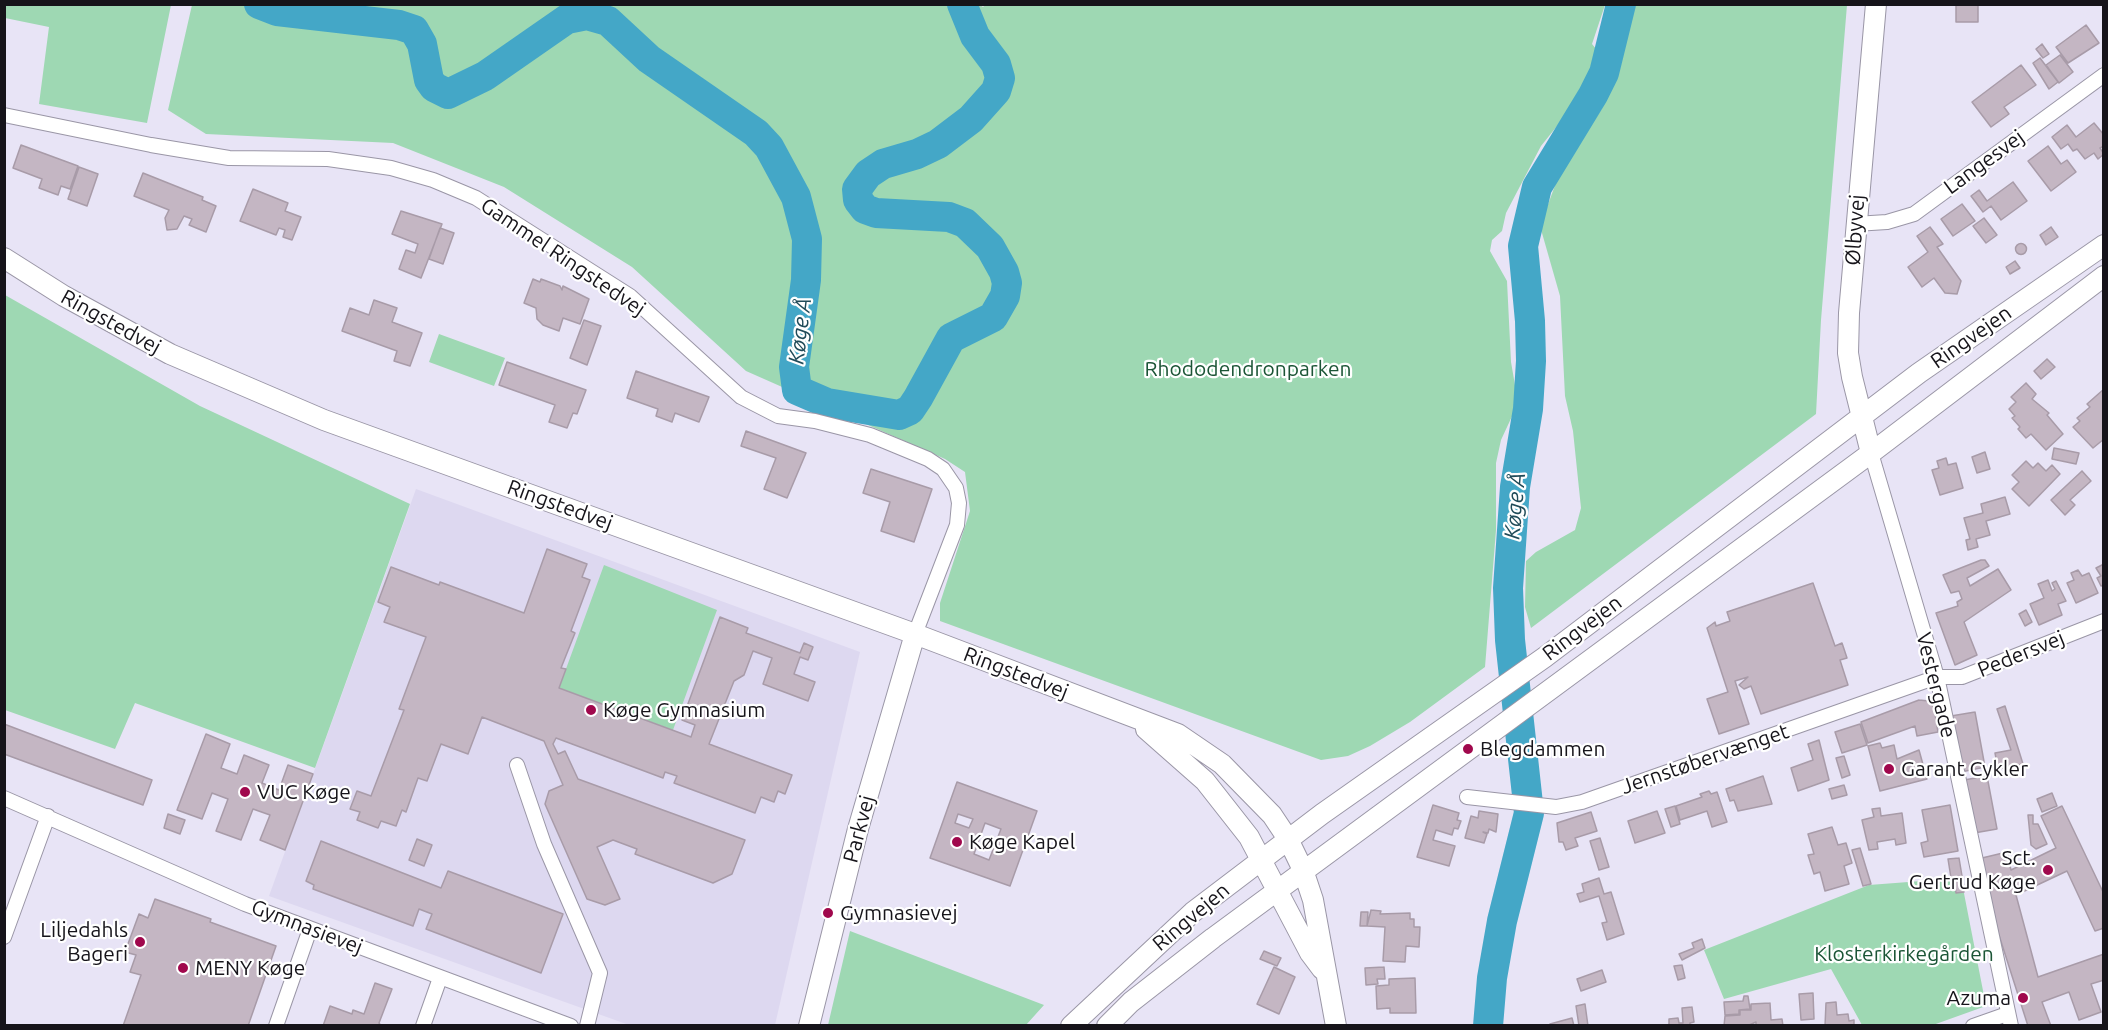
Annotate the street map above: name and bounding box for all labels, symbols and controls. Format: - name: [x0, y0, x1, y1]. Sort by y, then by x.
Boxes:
- street label: Langesvej: [1939, 124, 2029, 200]
- street label: Gammel Ringstedvej: [476, 193, 650, 321]
- street label: Ølbyvej: [1840, 193, 1870, 267]
- street label: Ringstedvej: [57, 284, 165, 360]
- water label: Køge Å: [783, 296, 817, 366]
- street label: Ringvejen: [1926, 300, 2016, 374]
- park label: Rhododendronparken: [1144, 356, 1352, 382]
- water label: Køge Å: [1499, 472, 1531, 540]
- street label: Ringstedvej: [504, 474, 616, 536]
- street label: Ringvejen: [1537, 590, 1627, 666]
- street label: Pedersvej: [1974, 625, 2068, 683]
- street label: Vestergade: [1911, 630, 1961, 740]
- street label: Ringstedvej: [960, 641, 1072, 705]
- place label: Køge Gymnasium: [603, 697, 765, 723]
- marker: Køge Gymnasium: [584, 703, 598, 717]
- street label: Jernstøbervænget: [1618, 718, 1792, 800]
- place label: Blegdammen: [1480, 736, 1605, 762]
- marker: Blegdammen: [1461, 742, 1475, 756]
- place label: Garant Cykler: [1901, 756, 2028, 782]
- marker: Garant Cykler: [1882, 762, 1896, 776]
- place label: VUC Køge: [257, 779, 351, 805]
- marker: VUC Køge: [238, 785, 252, 799]
- street label: Parkvej: [838, 793, 880, 865]
- place label: Køge Kapel: [969, 829, 1075, 855]
- marker: Køge Kapel: [950, 835, 964, 849]
- place label: Sct. Gertrud Køge: [1909, 845, 2036, 895]
- marker: Sct. Gertrud Køge: [2041, 863, 2055, 877]
- street label: Ringvejen: [1147, 878, 1235, 956]
- street label: Gymnasievej: [248, 894, 366, 960]
- place label: Gymnasievej: [840, 900, 958, 926]
- marker: Gymnasievej: [821, 906, 835, 920]
- place label: Liljedahls Bageri: [40, 917, 128, 967]
- marker: Liljedahls Bageri: [133, 935, 147, 949]
- park label: Klosterkirkegården: [1814, 941, 1994, 967]
- place label: MENY Køge: [195, 955, 305, 981]
- marker: MENY Køge: [176, 961, 190, 975]
- place label: Azuma: [1946, 985, 2011, 1011]
- marker: Azuma: [2016, 991, 2030, 1005]

